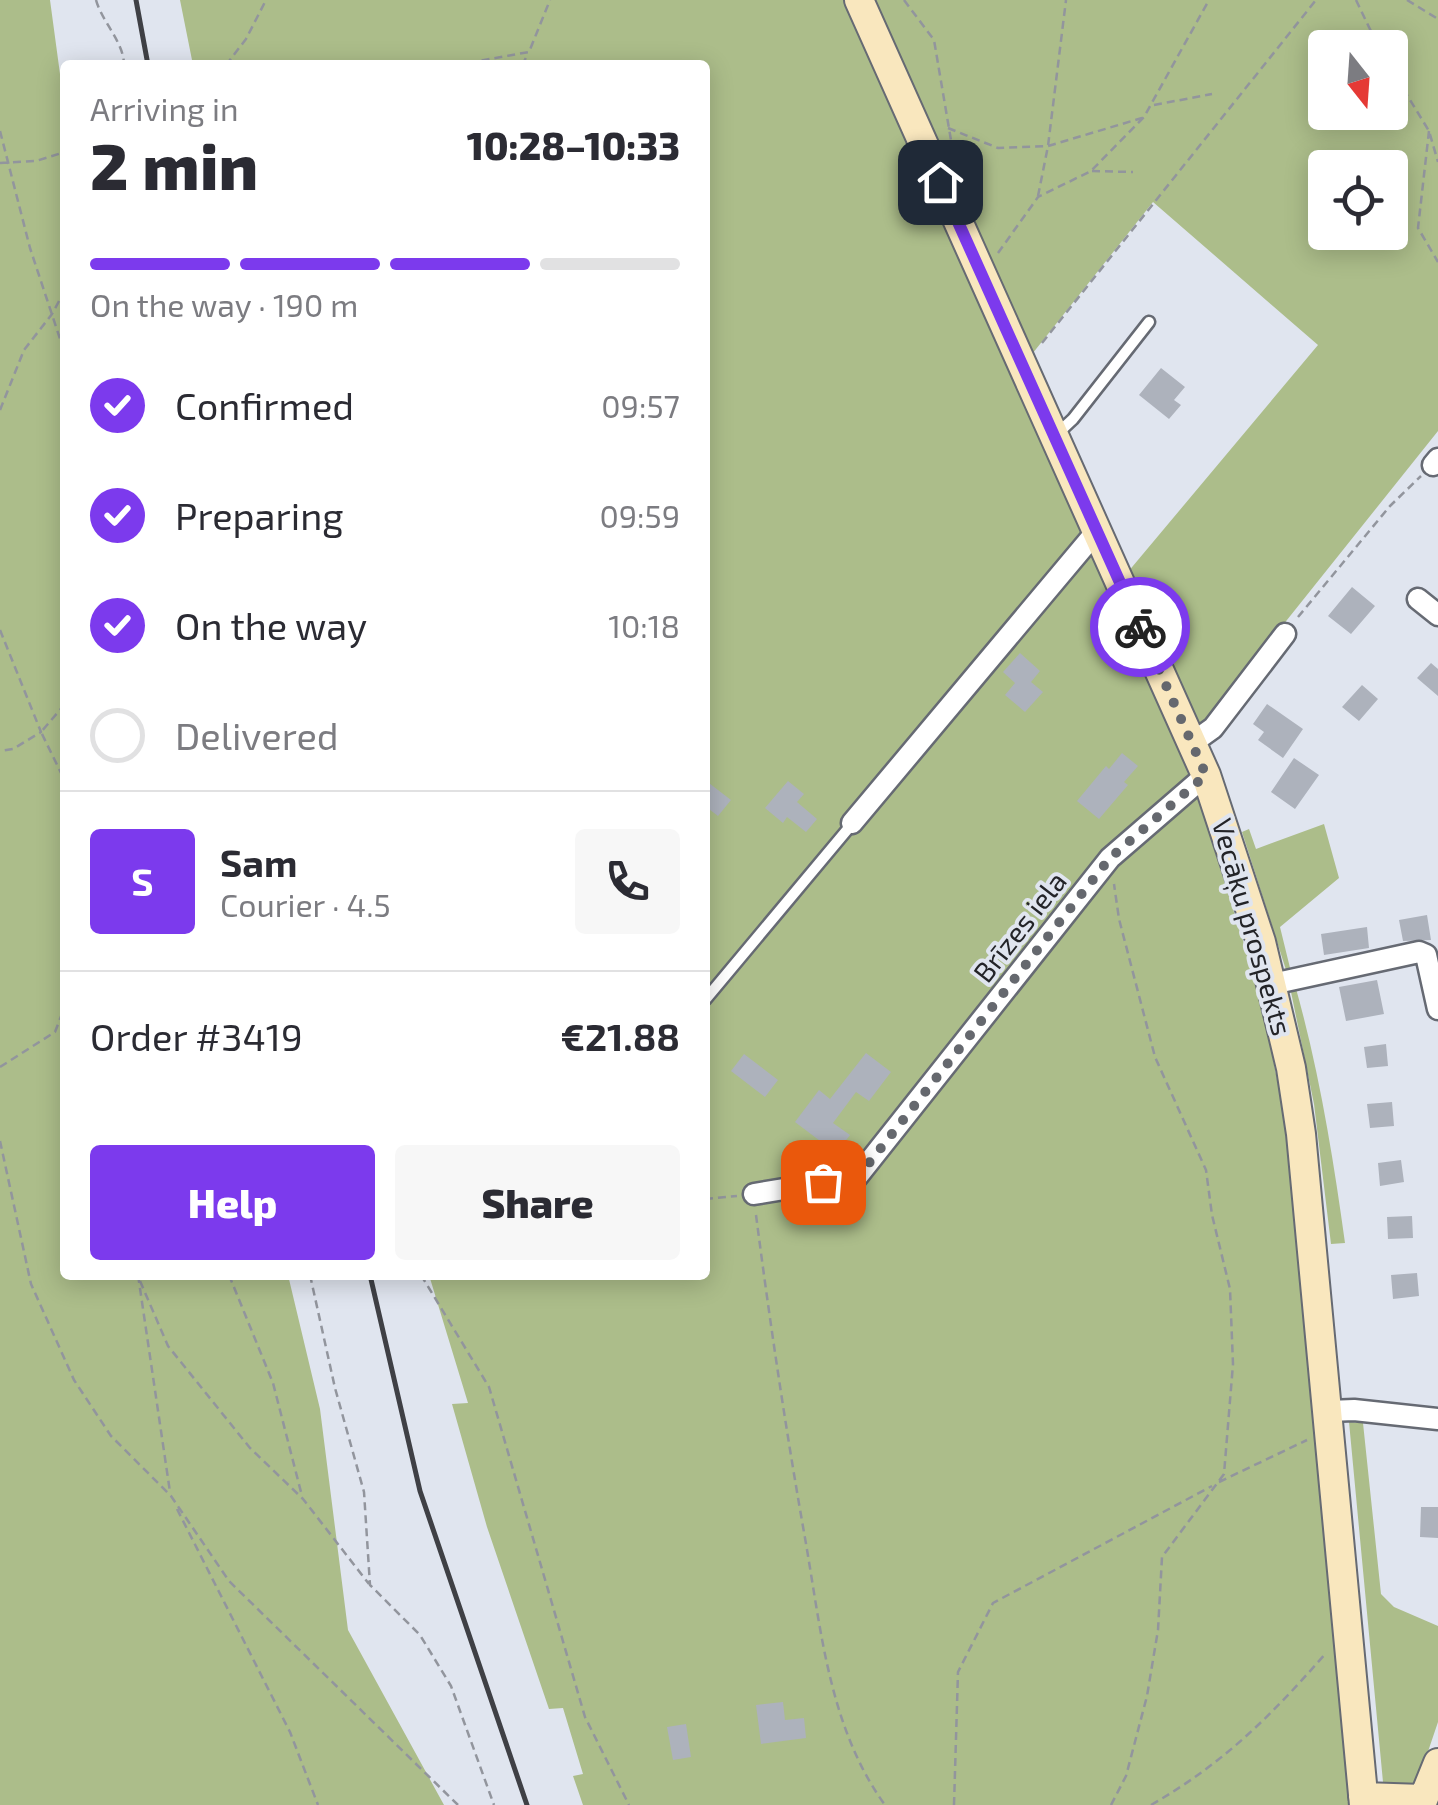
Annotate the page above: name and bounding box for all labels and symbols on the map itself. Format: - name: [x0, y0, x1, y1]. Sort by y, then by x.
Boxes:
- north arrow: [1308, 30, 1408, 130]
- pin: [898, 140, 983, 225]
- courier: [1090, 577, 1190, 677]
- street label: Vecāķu prospekts: [1204, 814, 1300, 1040]
- street label: Brīzes iela: [965, 864, 1073, 988]
- pin: [781, 1140, 866, 1225]

